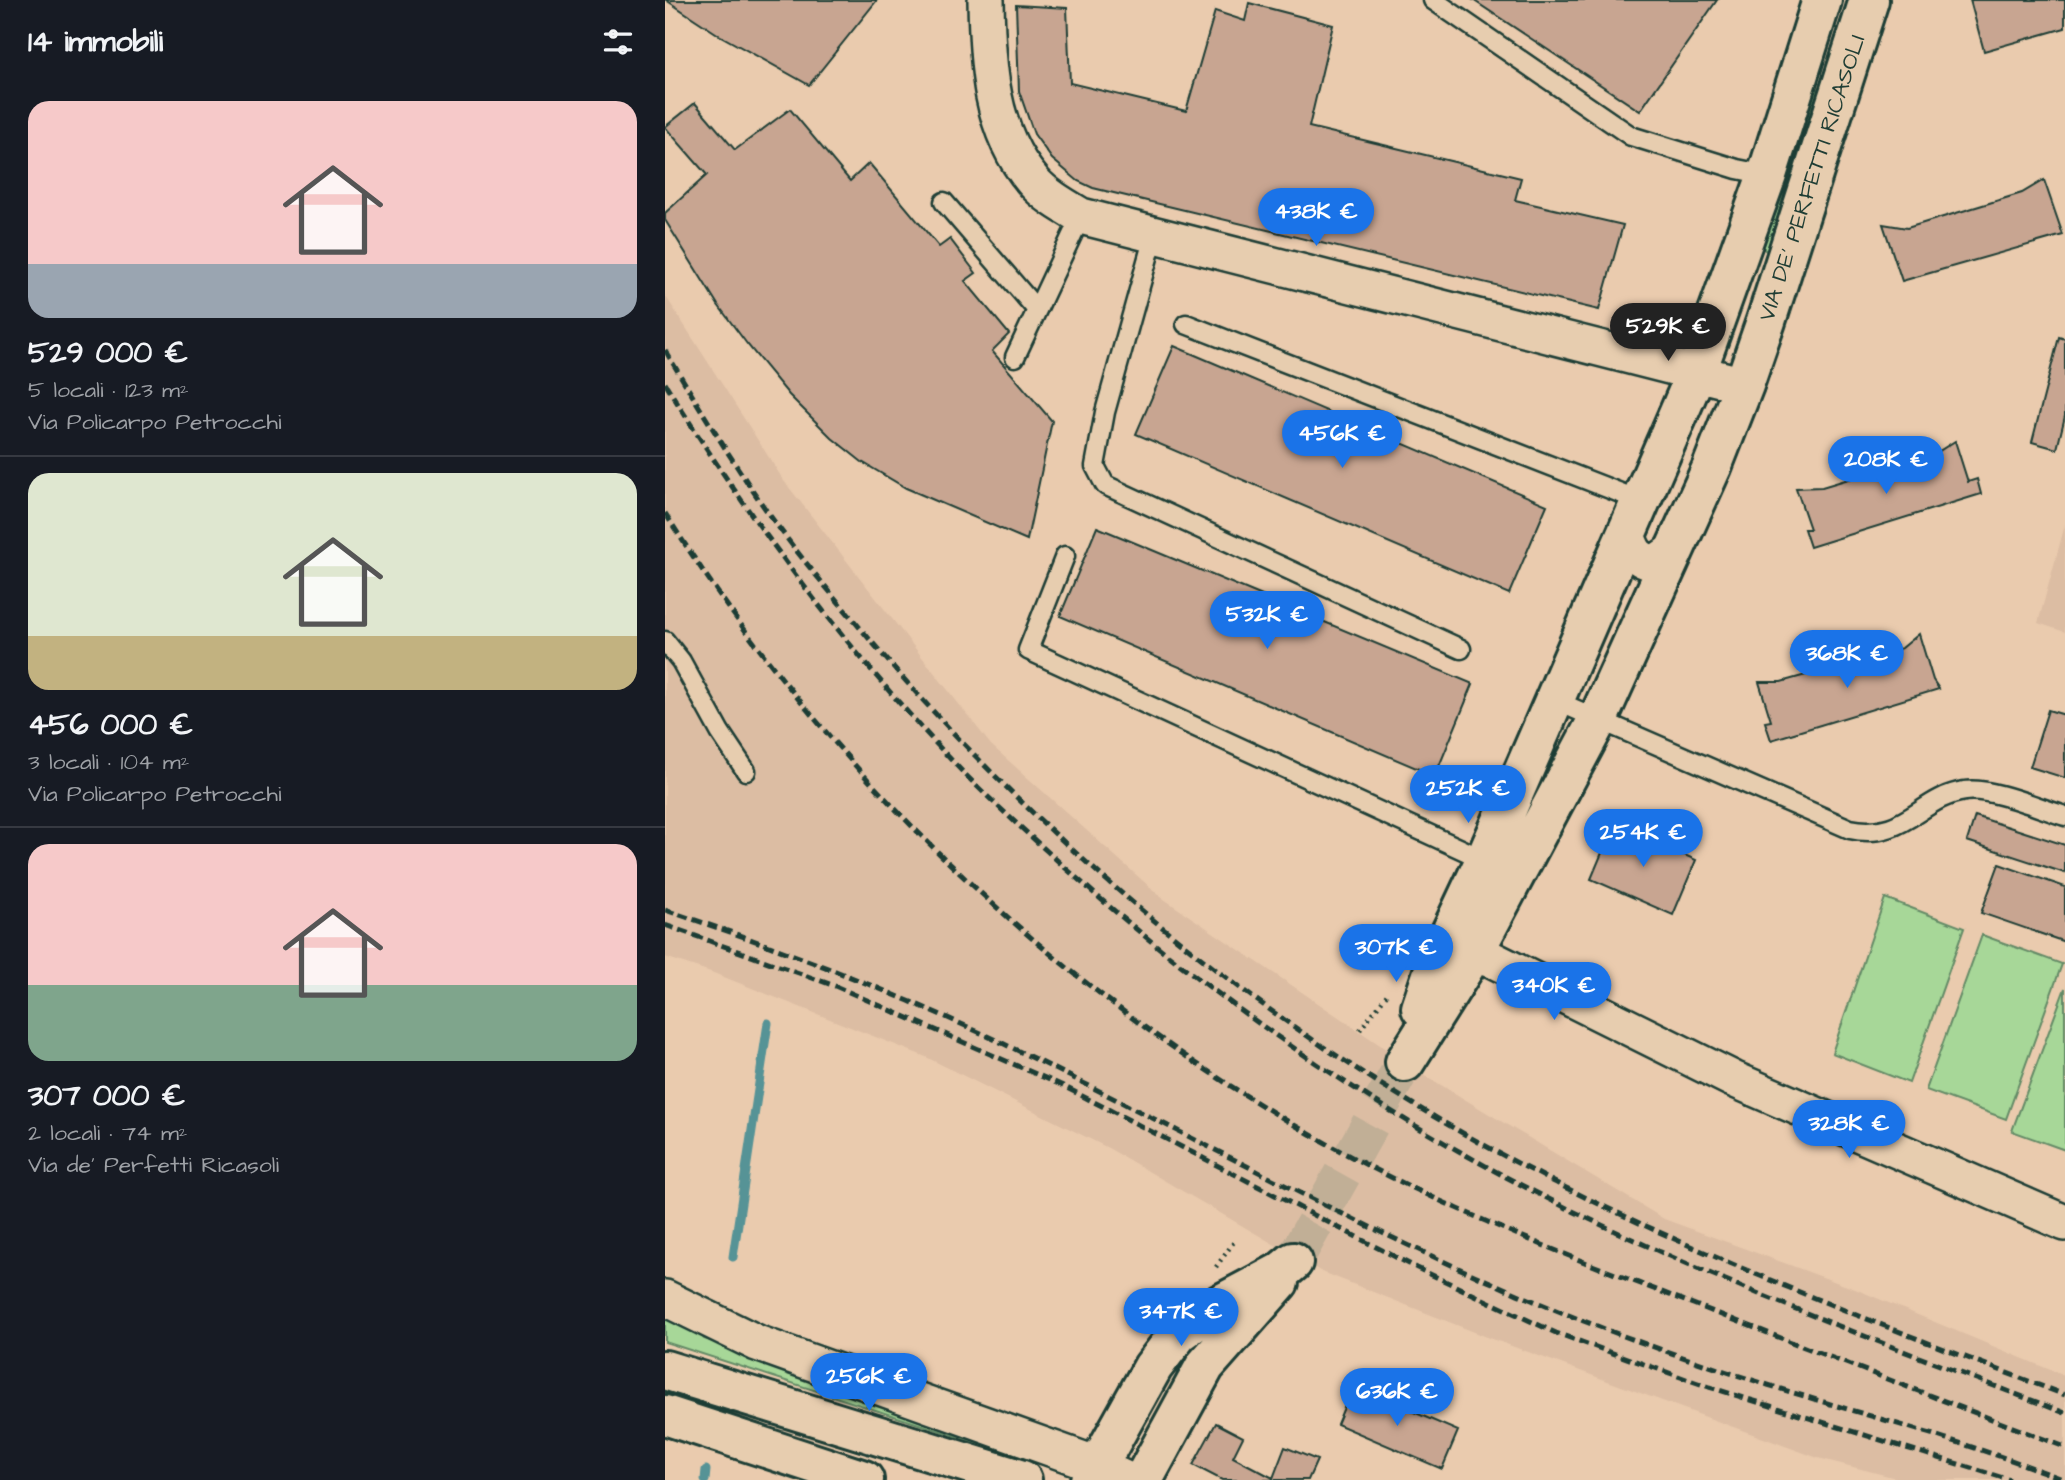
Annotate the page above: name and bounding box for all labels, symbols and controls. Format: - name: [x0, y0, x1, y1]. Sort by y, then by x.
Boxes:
- text: 14 immobili: [28, 21, 163, 63]
- icon: filters: [599, 23, 637, 61]
- street label: VIA DE' PERFETTI RICASOLI: [1751, 31, 1873, 325]
- icon: home: [270, 147, 396, 273]
- pin: 438K €: [1259, 188, 1373, 248]
- text: 438K €: [1274, 195, 1358, 227]
- pin: 529K €: [1611, 304, 1725, 363]
- text: 529K €: [1626, 310, 1710, 342]
- text: 529 000 €: [28, 332, 188, 374]
- text: 5 locali · 123 m²: [28, 374, 189, 406]
- text: Via Policarpo Petrocchi: [28, 406, 281, 438]
- pin: 456K €: [1285, 410, 1399, 470]
- text: 456K €: [1298, 417, 1386, 449]
- pin: 208K €: [1829, 436, 1943, 496]
- text: 208K €: [1844, 443, 1928, 475]
- icon: home: [270, 519, 396, 645]
- pin: 532K €: [1210, 592, 1324, 651]
- text: 532K €: [1226, 598, 1308, 630]
- pin: 368K €: [1790, 630, 1904, 690]
- text: 368K €: [1806, 637, 1888, 669]
- text: 456 000 €: [28, 704, 193, 746]
- text: 3 locali · 104 m²: [28, 746, 189, 778]
- pin: 252K €: [1411, 766, 1525, 825]
- text: 252K €: [1426, 772, 1510, 804]
- text: Via Policarpo Petrocchi: [28, 778, 281, 810]
- pin: 254K €: [1586, 810, 1700, 869]
- text: 254K €: [1600, 816, 1686, 848]
- icon: home: [270, 890, 396, 1016]
- pin: 307K €: [1339, 925, 1453, 984]
- text: 307K €: [1355, 931, 1437, 963]
- pin: 340K €: [1497, 962, 1611, 1022]
- text: 340K €: [1512, 969, 1596, 1001]
- text: 307 000 €: [28, 1075, 185, 1117]
- pin: 328K €: [1792, 1100, 1906, 1160]
- text: 328K €: [1808, 1107, 1890, 1139]
- text: 2 locali · 74 m²: [28, 1117, 187, 1149]
- text: Via de' Perfetti Ricasoli: [28, 1149, 279, 1181]
- pin: 347K €: [1124, 1288, 1238, 1348]
- text: 347K €: [1140, 1295, 1222, 1327]
- pin: 256K €: [812, 1354, 926, 1413]
- text: 256K €: [826, 1360, 912, 1392]
- pin: 636K €: [1340, 1368, 1454, 1428]
- text: 636K €: [1356, 1375, 1438, 1407]

